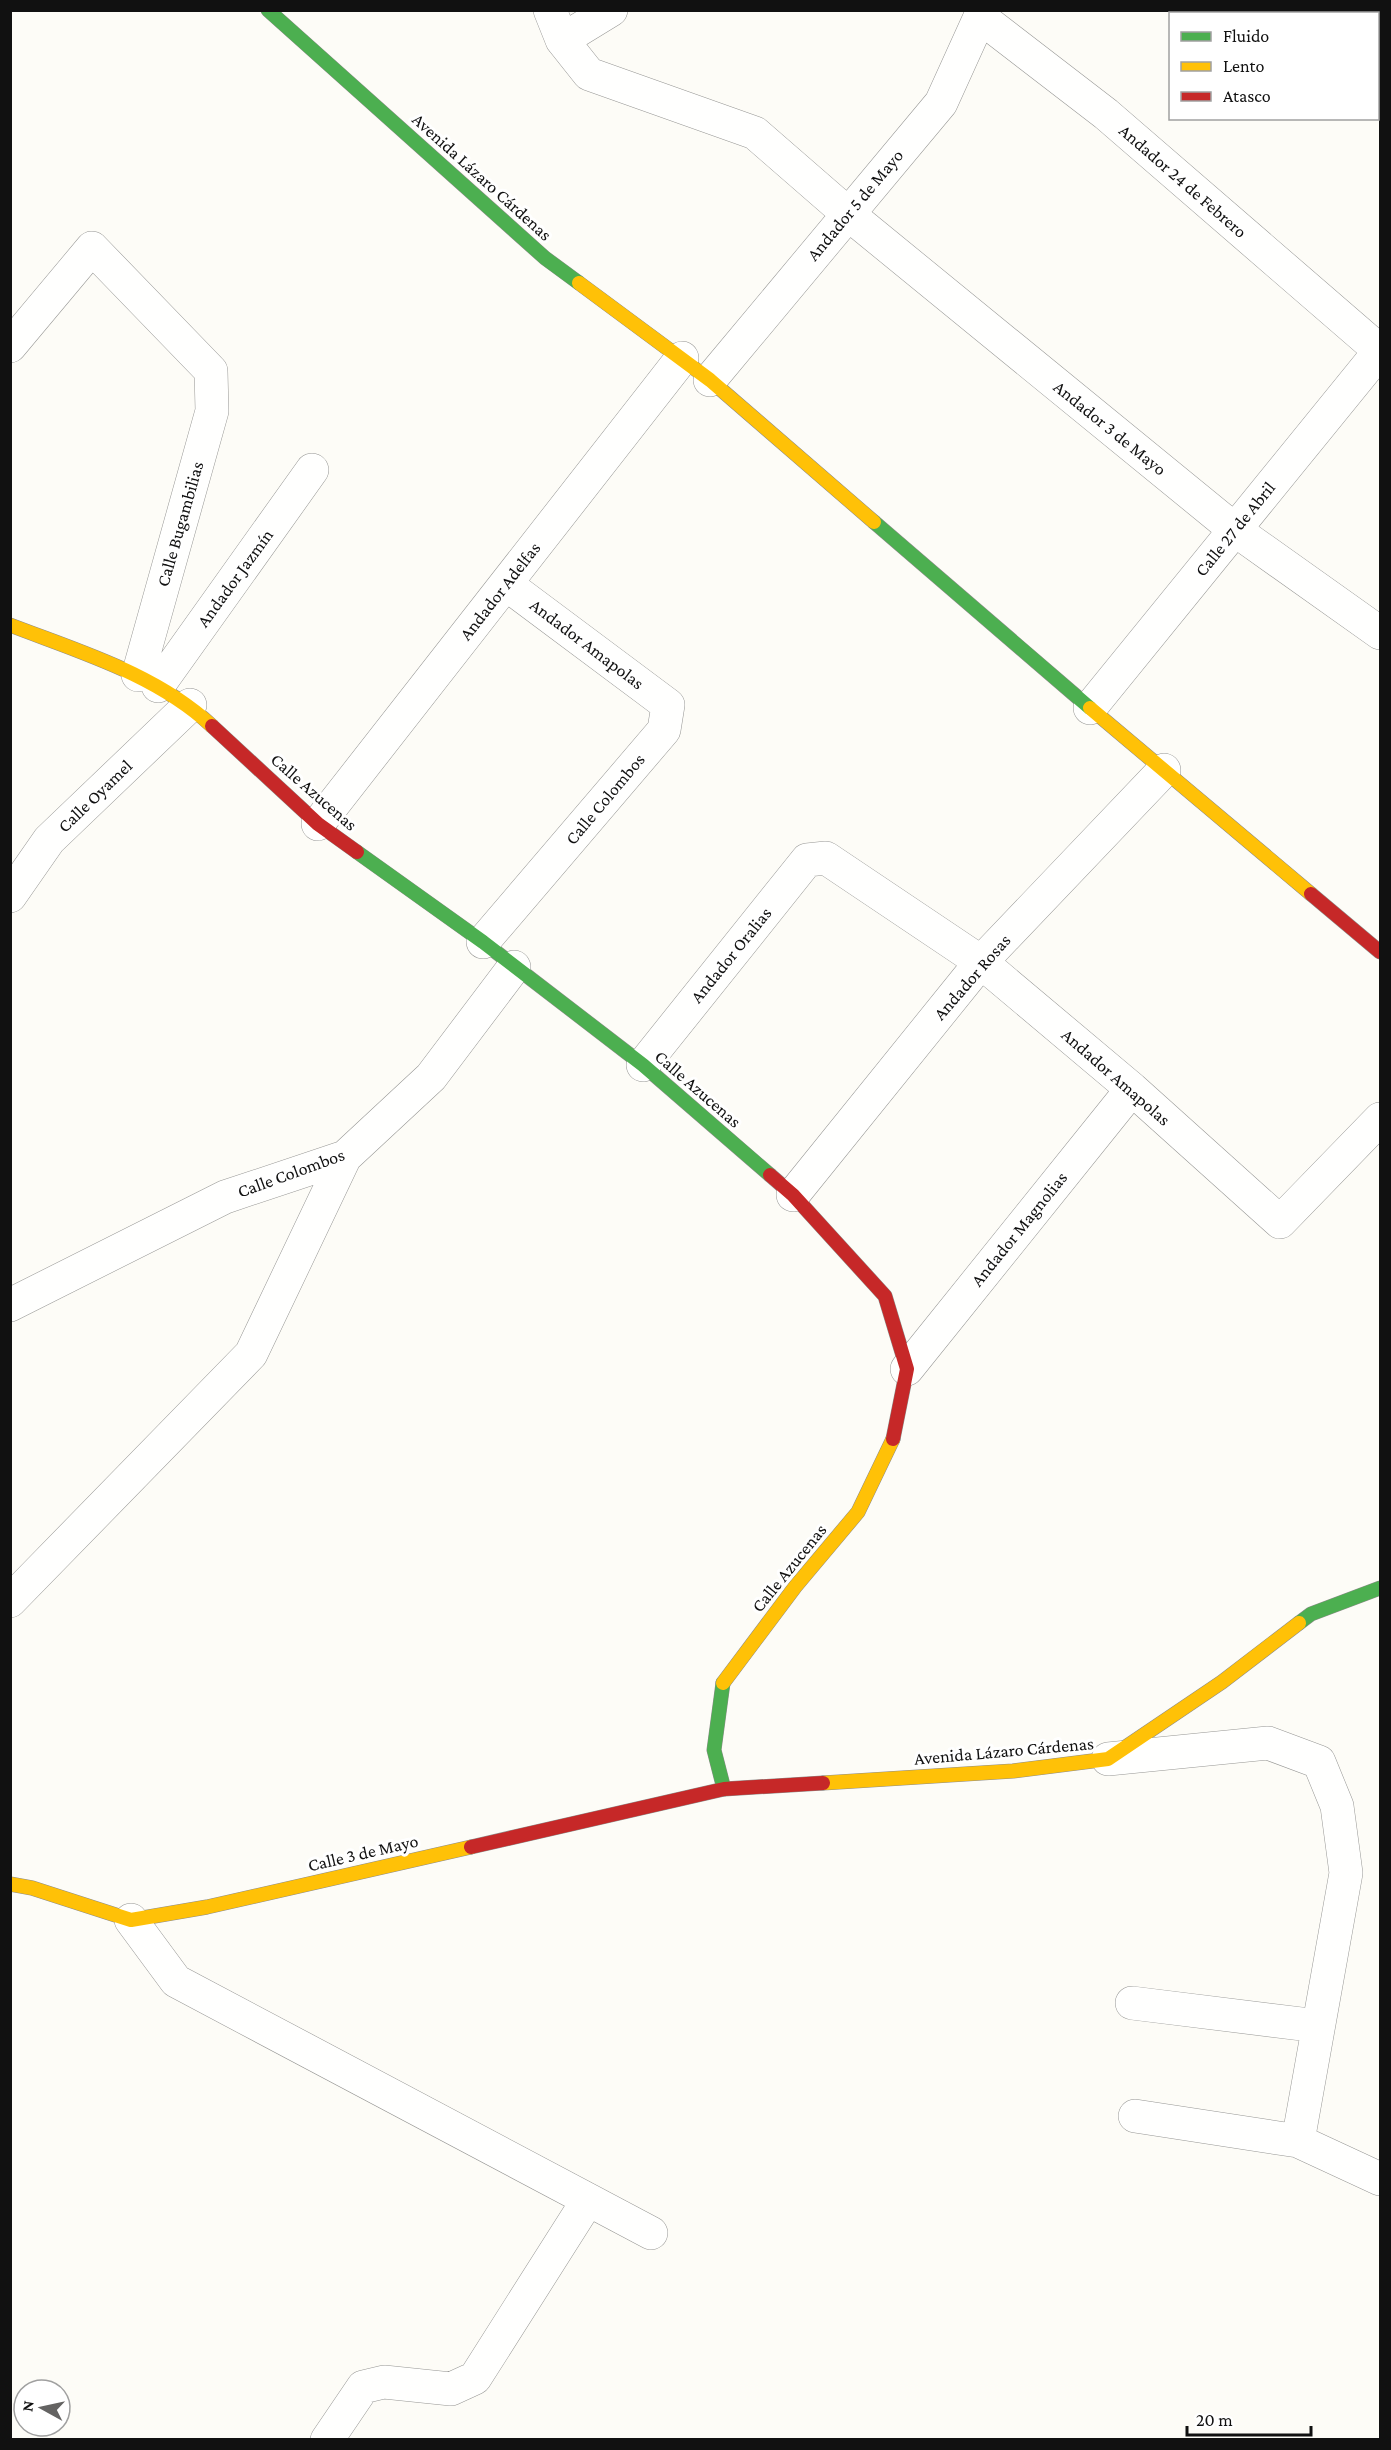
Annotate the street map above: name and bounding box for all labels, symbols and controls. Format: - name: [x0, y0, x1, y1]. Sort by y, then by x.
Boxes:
- legend: [1169, 12, 1379, 120]
- text: Fluido: [1223, 26, 1269, 46]
- text: Lento: [1223, 56, 1264, 76]
- text: Atasco: [1223, 86, 1271, 106]
- street label: Avenida Lázaro Cárdenas: [408, 109, 556, 245]
- street label: Andador 24 de Febrero: [1115, 120, 1251, 242]
- street label: Andador 5 de Mayo: [803, 145, 907, 265]
- street label: Andador 3 de Mayo: [1050, 377, 1170, 479]
- street label: Calle Bugambilias: [153, 459, 207, 589]
- street label: Calle 27 de Abril: [1191, 478, 1279, 580]
- street label: Andador Jazmín: [193, 525, 277, 631]
- street label: Andador Adelfas: [456, 538, 544, 644]
- street label: Andador Amapolas: [526, 595, 648, 693]
- street label: Calle Azucenas: [267, 749, 361, 835]
- street label: Calle Colombos: [561, 750, 649, 848]
- street label: Calle Oyamel: [54, 756, 136, 836]
- street label: Andador Oralias: [686, 903, 776, 1007]
- street label: Andador Rosas: [929, 930, 1015, 1024]
- street label: Andador Amapolas: [1058, 1024, 1174, 1130]
- street label: Calle Azucenas: [651, 1046, 745, 1132]
- street label: Calle Colombos: [235, 1144, 347, 1202]
- street label: Andador Magnolias: [967, 1168, 1071, 1290]
- street label: Calle Azucenas: [747, 1520, 831, 1616]
- street label: Avenida Lázaro Cárdenas: [913, 1733, 1095, 1769]
- street label: Calle 3 de Mayo: [306, 1831, 420, 1875]
- north arrow: [12, 2378, 72, 2438]
- text: N: [18, 2399, 37, 2413]
- scale bar: [1187, 2399, 1312, 2437]
- text: 20 m: [1196, 2410, 1233, 2430]

